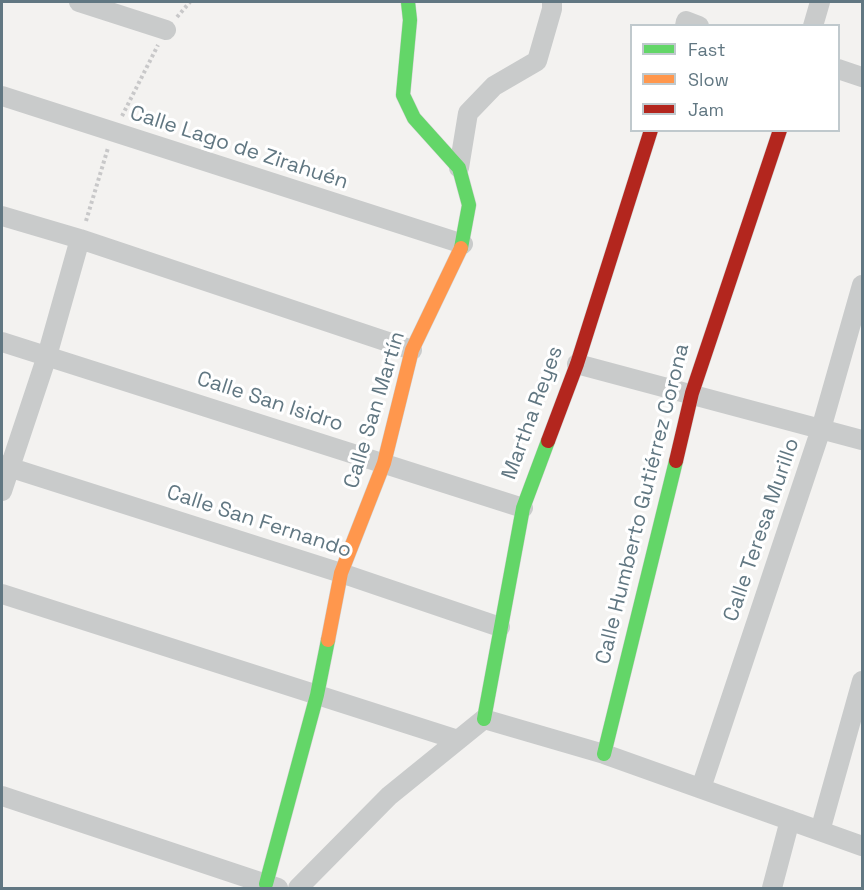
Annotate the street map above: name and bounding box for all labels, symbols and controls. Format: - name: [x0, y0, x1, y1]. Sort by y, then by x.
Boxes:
- legend: [630, 24, 840, 132]
- text: Fast: [688, 38, 725, 61]
- text: Slow: [688, 68, 729, 91]
- text: Jam: [688, 98, 724, 121]
- street label: Calle Lago de Zirahuén: [127, 101, 351, 195]
- street label: Calle San Martín: [339, 329, 411, 491]
- street label: Calle Humberto Gutiérrez Corona: [591, 341, 695, 667]
- street label: Martha Reyes: [497, 343, 569, 483]
- street label: Calle San Isidro: [194, 366, 346, 438]
- street label: Calle Teresa Murillo: [719, 435, 805, 625]
- street label: Calle San Fernando: [163, 480, 355, 564]

